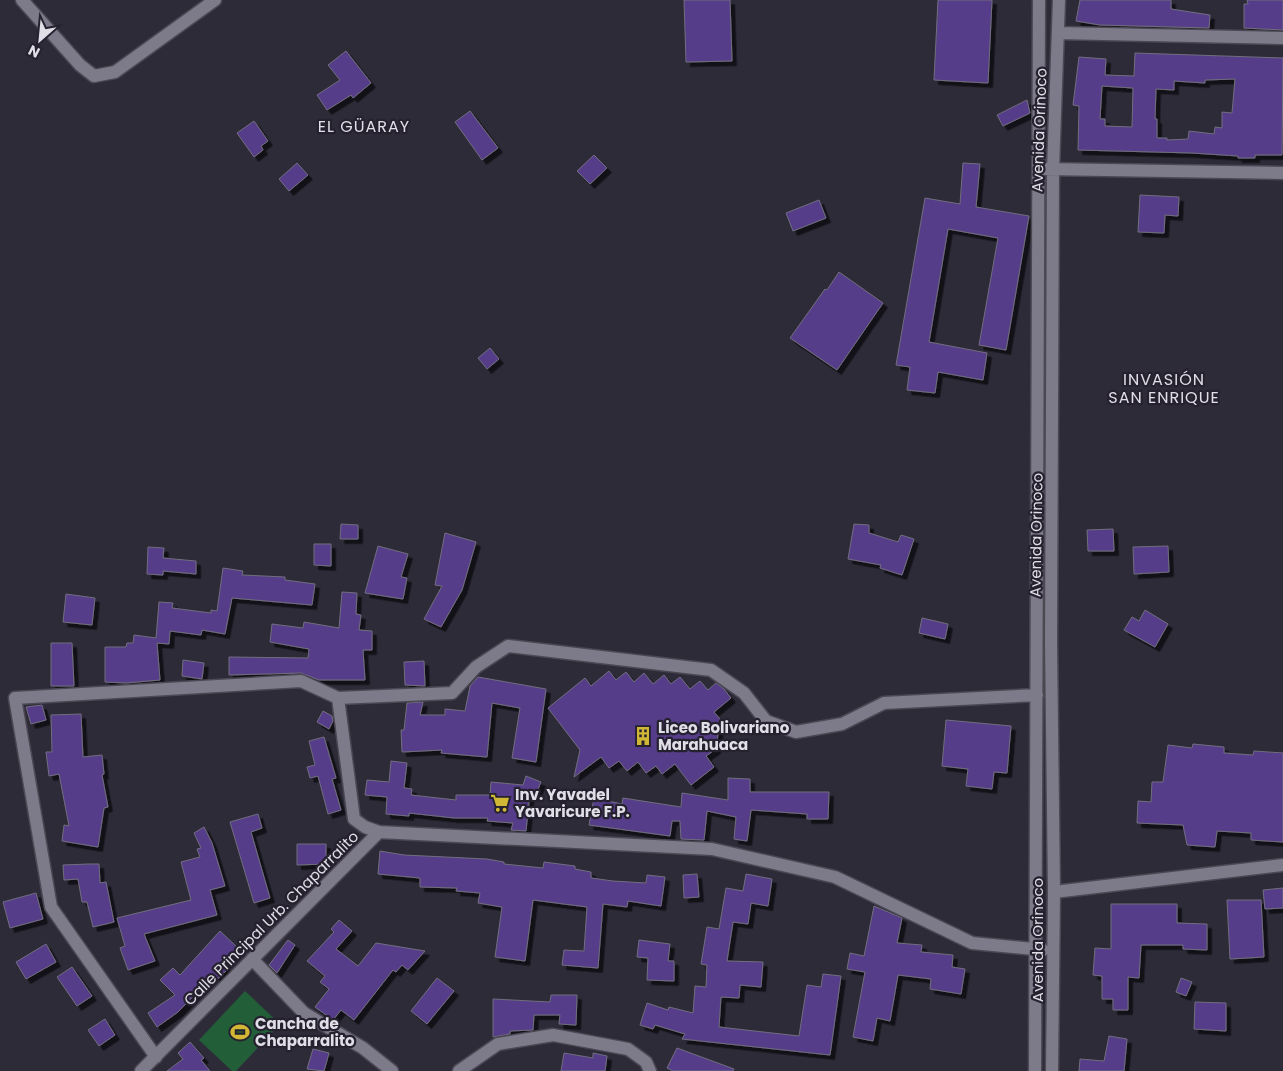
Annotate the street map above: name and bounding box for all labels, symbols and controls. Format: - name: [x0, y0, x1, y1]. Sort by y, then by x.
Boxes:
- north arrow: [15, 15, 65, 65]
- text: N: [25, 40, 43, 63]
- street label: Avenida Orinoco: [1026, 67, 1052, 193]
- district label: EL GÜARAY: [318, 115, 410, 138]
- district label: INVASIÓN SAN ENRIQUE: [1108, 368, 1220, 409]
- street label: Avenida Orinoco: [1024, 473, 1048, 597]
- place label: Liceo Bolivariano Marahuaca: [658, 717, 790, 755]
- building icon: Liceo Bolivariano Marahuaca: [632, 725, 654, 747]
- place label: Inv. Yavadel Yavaricure F.P.: [515, 784, 630, 822]
- supermarket icon: Inv. Yavadel Yavaricure F.P.: [489, 792, 511, 814]
- street label: Calle Principal Urb. Chaparralito: [179, 826, 363, 1010]
- street label: Avenida Orinoco: [1027, 878, 1048, 1002]
- place label: Cancha de Chaparralito: [255, 1013, 355, 1051]
- sports icon: Cancha de Chaparralito: [229, 1021, 251, 1043]

